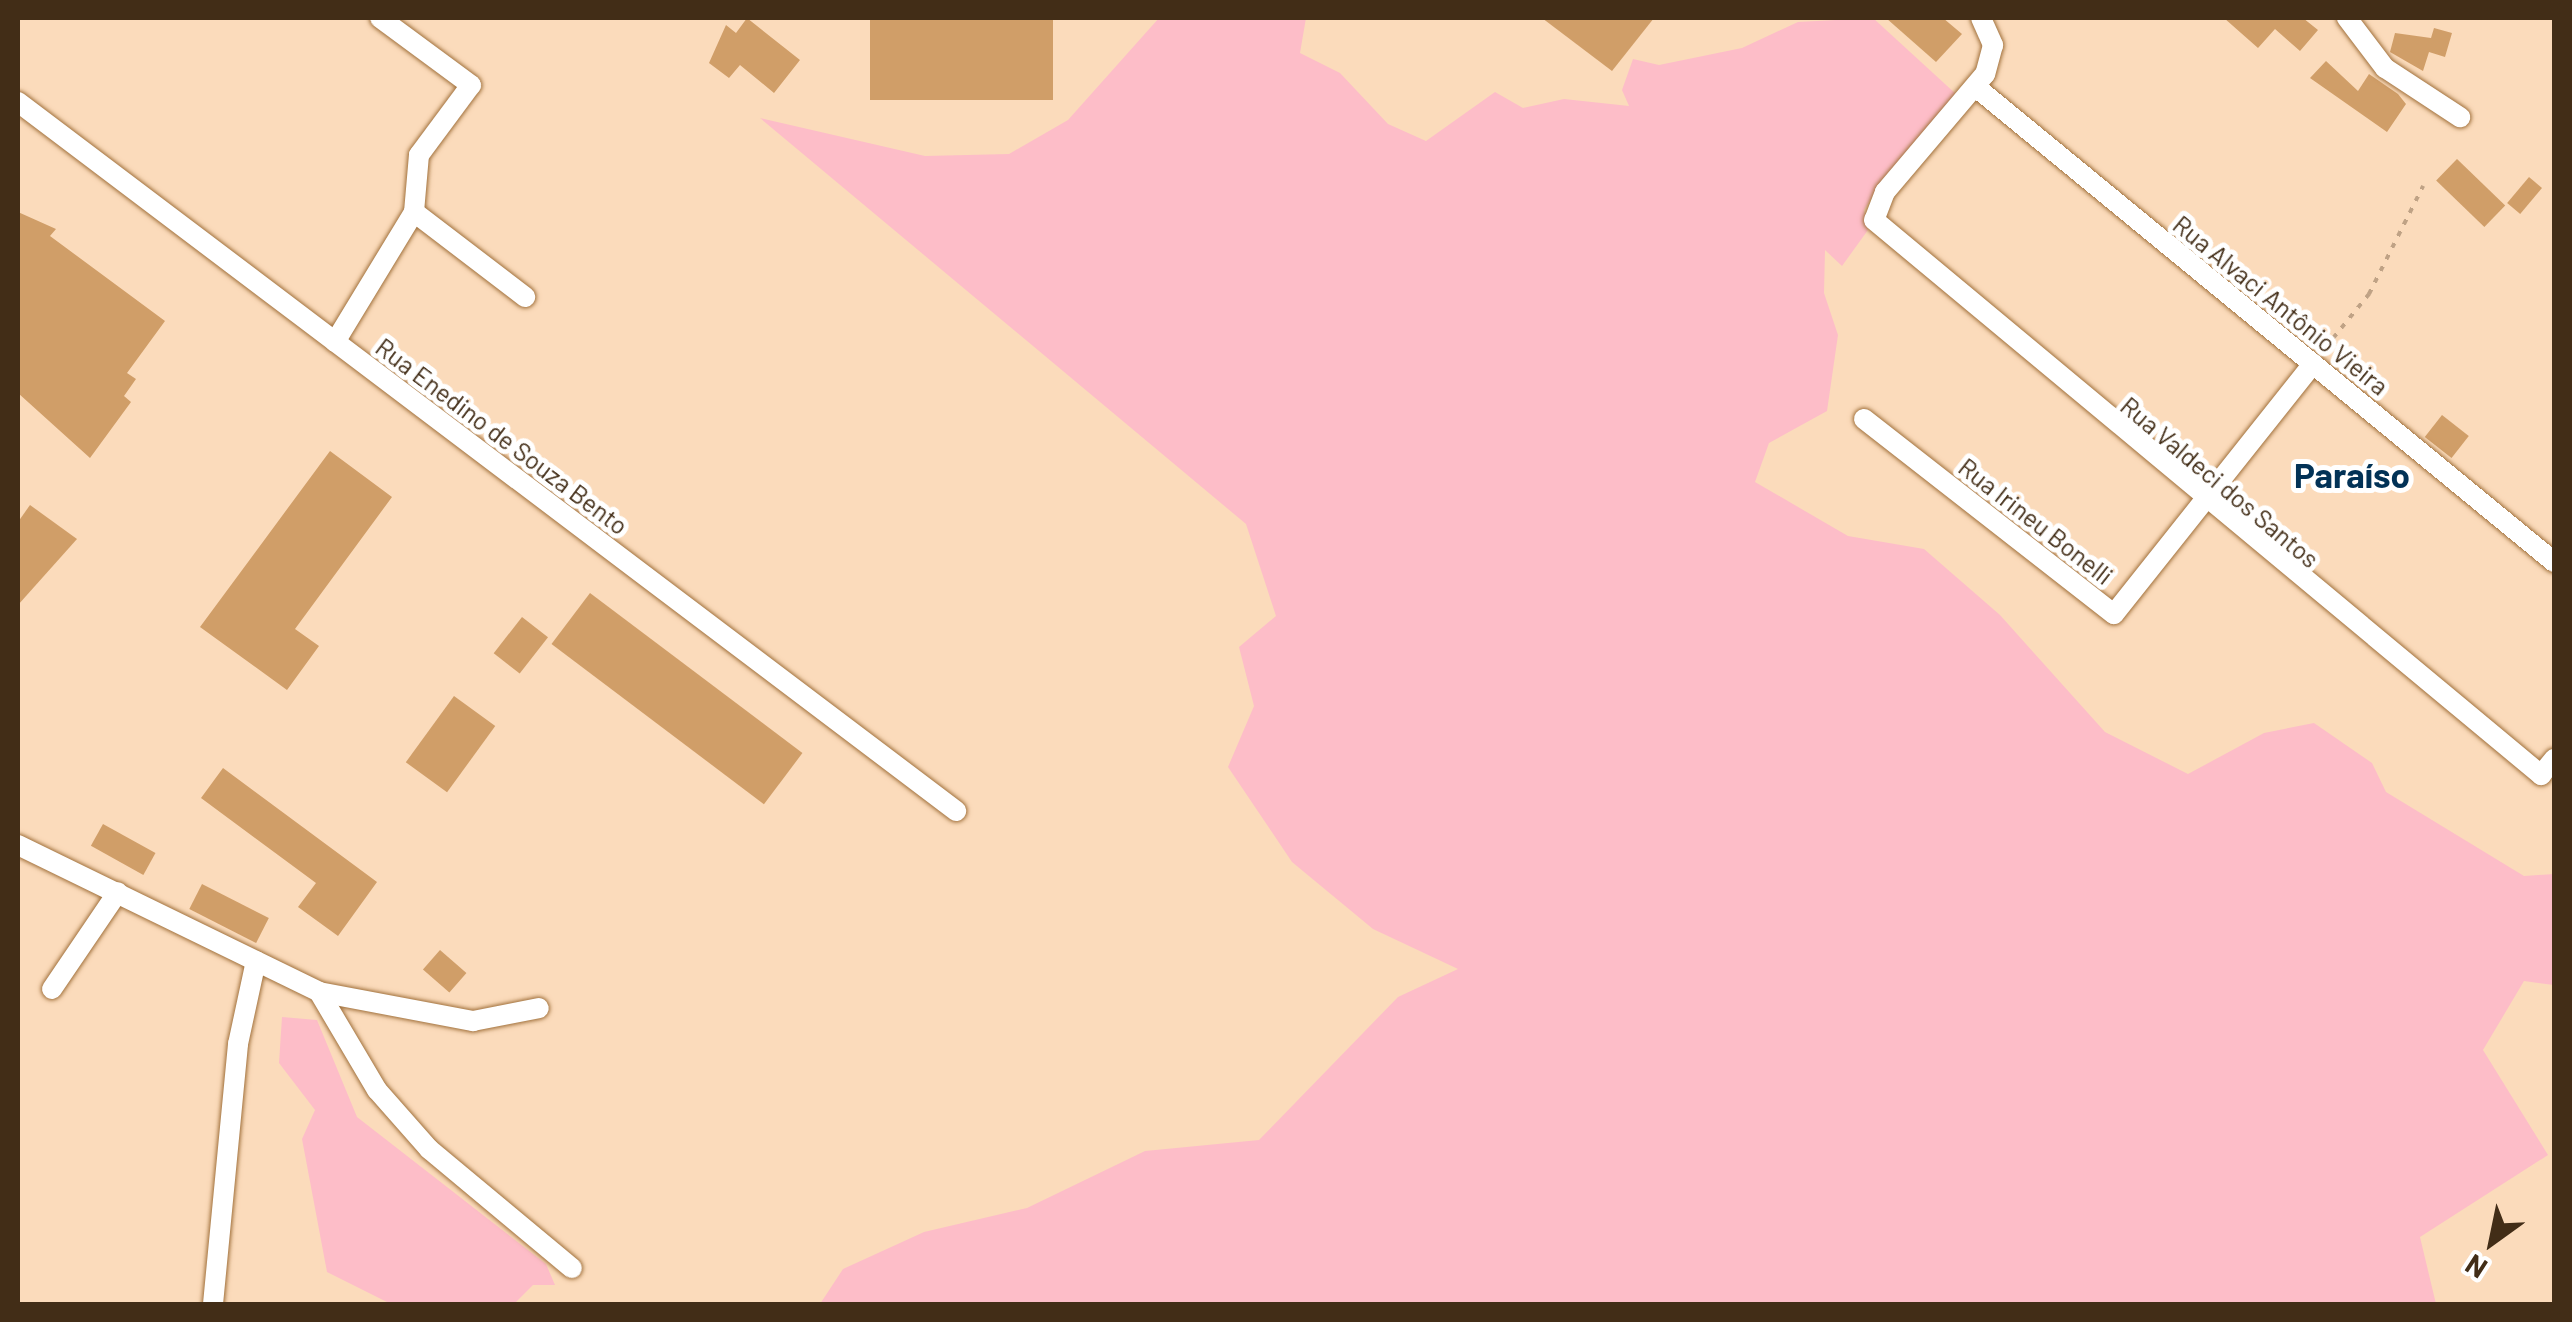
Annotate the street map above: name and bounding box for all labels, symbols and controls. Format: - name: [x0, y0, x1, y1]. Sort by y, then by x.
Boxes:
- street label: Rua Alvaci Antônio Vieira: [2167, 209, 2395, 401]
- street label: Rua Enedino de Souza Bento: [370, 331, 634, 541]
- street label: Rua Valdeci dos Santos: [2115, 390, 2325, 574]
- street label: Rua Irineu Bonelli: [1953, 452, 2119, 590]
- district label: Paraíso: [2294, 453, 2410, 495]
- north arrow: [2442, 1192, 2542, 1292]
- text: N: [2459, 1248, 2493, 1286]

